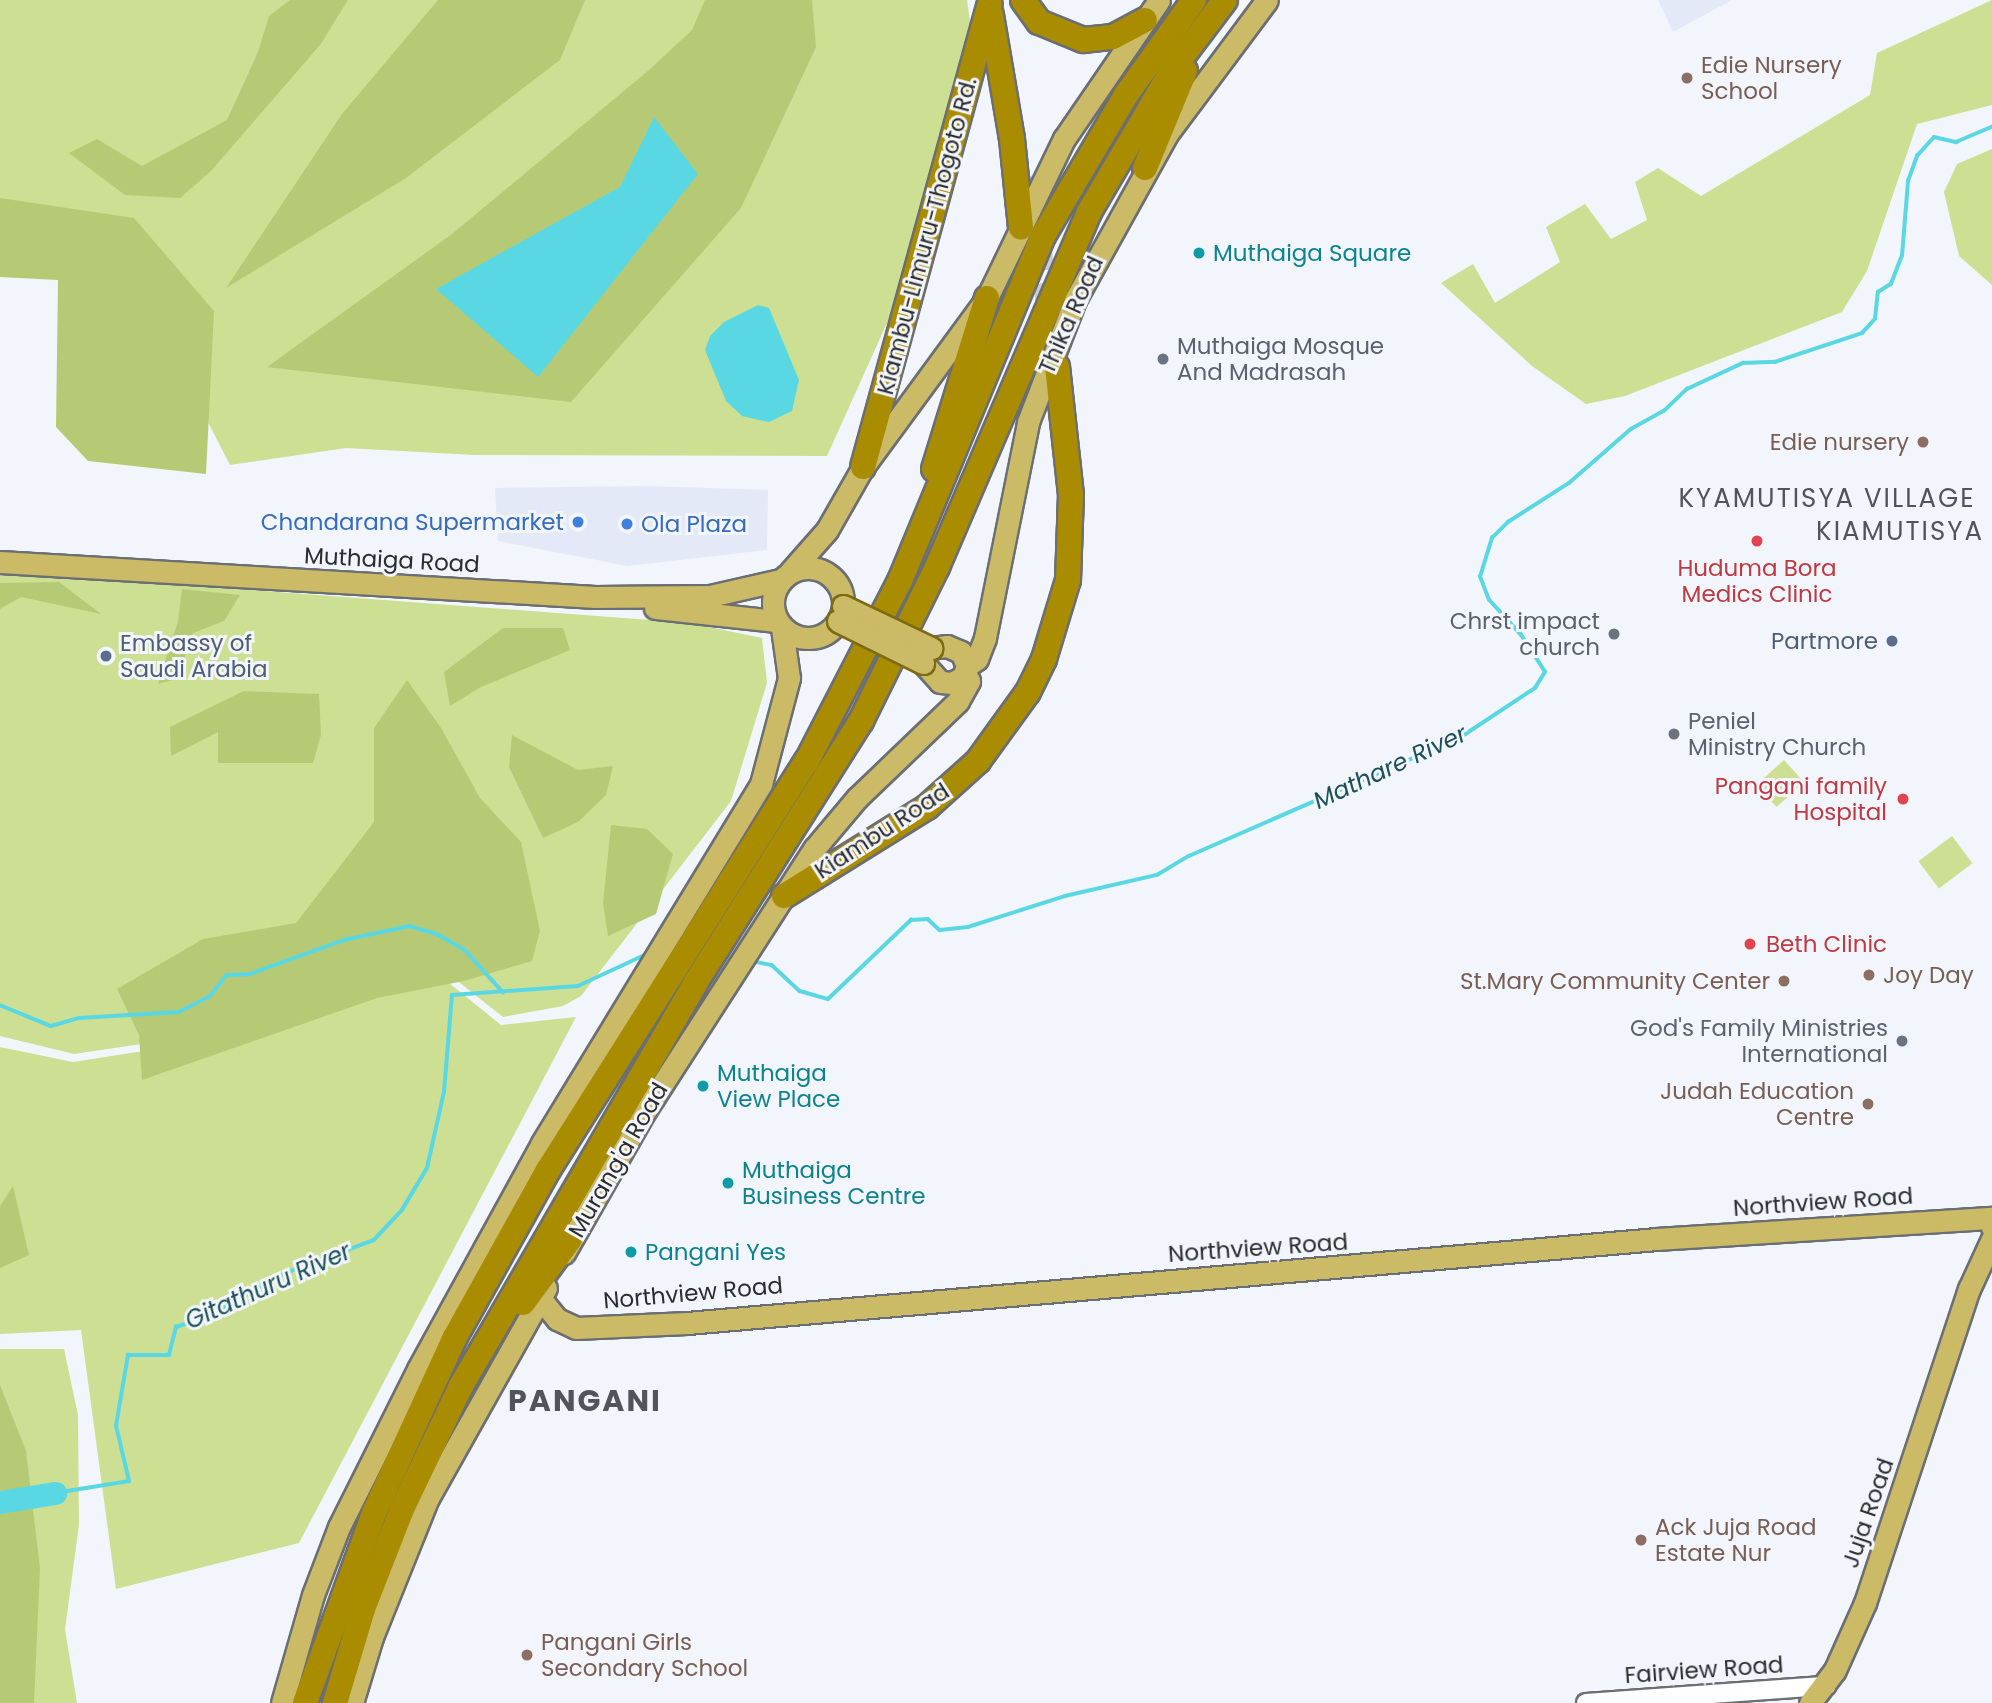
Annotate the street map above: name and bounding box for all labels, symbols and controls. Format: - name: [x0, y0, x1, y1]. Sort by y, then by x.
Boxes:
- place label: Edie Nursery School: [1701, 51, 1842, 105]
- marker: Edie Nursery School: [1679, 70, 1695, 86]
- street label: Kiambu-Limuru-Thogoto Rd.: [871, 74, 983, 398]
- place label: Muthaiga Square: [1213, 239, 1411, 267]
- marker: Muthaiga Square: [1191, 245, 1207, 261]
- street label: Thika Road: [1033, 252, 1109, 378]
- place label: Muthaiga Mosque And Madrasah: [1177, 332, 1384, 386]
- marker: Muthaiga Mosque And Madrasah: [1155, 351, 1171, 367]
- place label: Edie nursery: [1770, 428, 1909, 456]
- marker: Edie nursery: [1915, 434, 1931, 450]
- district label: KYAMUTISYA VILLAGE: [1681, 483, 1973, 515]
- place label: Chandarana Supermarket: [261, 508, 564, 536]
- place label: Ola Plaza: [641, 510, 747, 538]
- marker: Chandarana Supermarket: [570, 514, 586, 530]
- marker: Ola Plaza: [619, 516, 635, 532]
- district label: KIAMUTISYA: [1817, 516, 1983, 548]
- marker: Huduma Bora Medics Clinic: [1747, 531, 1767, 551]
- street label: Muthaiga Road: [303, 542, 481, 578]
- place label: Huduma Bora Medics Clinic: [1677, 554, 1837, 608]
- place label: Chrst impact church: [1450, 607, 1600, 661]
- marker: Chrst impact church: [1606, 626, 1622, 642]
- place label: Partmore: [1771, 627, 1878, 655]
- place label: Embassy of Saudi Arabia: [120, 629, 267, 683]
- marker: Partmore: [1884, 633, 1900, 649]
- marker: Embassy of Saudi Arabia: [98, 648, 114, 664]
- place label: Peniel Ministry Church: [1688, 707, 1866, 761]
- water label: Mathare River: [1309, 719, 1471, 815]
- marker: Peniel Ministry Church: [1666, 726, 1682, 742]
- place label: Pangani family Hospital: [1715, 772, 1887, 826]
- street label: Kiambu Road: [810, 777, 954, 885]
- marker: Pangani family Hospital: [1893, 789, 1913, 809]
- place label: Beth Clinic: [1766, 930, 1887, 958]
- marker: Beth Clinic: [1740, 934, 1760, 954]
- place label: Joy Day: [1883, 961, 1974, 989]
- place label: St.Mary Community Center: [1460, 967, 1770, 995]
- marker: Joy Day: [1861, 967, 1877, 983]
- marker: St.Mary Community Center: [1776, 973, 1792, 989]
- place label: God's Family Ministries International: [1630, 1014, 1888, 1068]
- marker: God's Family Ministries International: [1894, 1033, 1910, 1049]
- place label: Muthaiga View Place: [717, 1059, 840, 1113]
- place label: Judah Education Centre: [1660, 1077, 1854, 1131]
- street label: Murang'a Road: [563, 1078, 673, 1242]
- marker: Muthaiga View Place: [695, 1078, 711, 1094]
- marker: Judah Education Centre: [1860, 1096, 1876, 1112]
- place label: Muthaiga Business Centre: [742, 1156, 926, 1210]
- marker: Muthaiga Business Centre: [720, 1175, 736, 1191]
- street label: Northview Road: [1732, 1182, 1914, 1222]
- street label: Northview Road: [1167, 1228, 1349, 1268]
- water label: Gitathuru River: [181, 1237, 355, 1335]
- place label: Pangani Yes: [645, 1238, 786, 1266]
- marker: Pangani Yes: [623, 1244, 639, 1260]
- street label: Northview Road: [602, 1271, 784, 1315]
- district label: PANGANI: [509, 1383, 661, 1419]
- street label: Juja Road: [1836, 1455, 1900, 1571]
- place label: Ack Juja Road Estate Nur: [1655, 1513, 1817, 1567]
- marker: Ack Juja Road Estate Nur: [1633, 1532, 1649, 1548]
- place label: Pangani Girls Secondary School: [541, 1628, 748, 1682]
- marker: Pangani Girls Secondary School: [519, 1647, 535, 1663]
- street label: Fairview Road: [1624, 1651, 1784, 1689]

